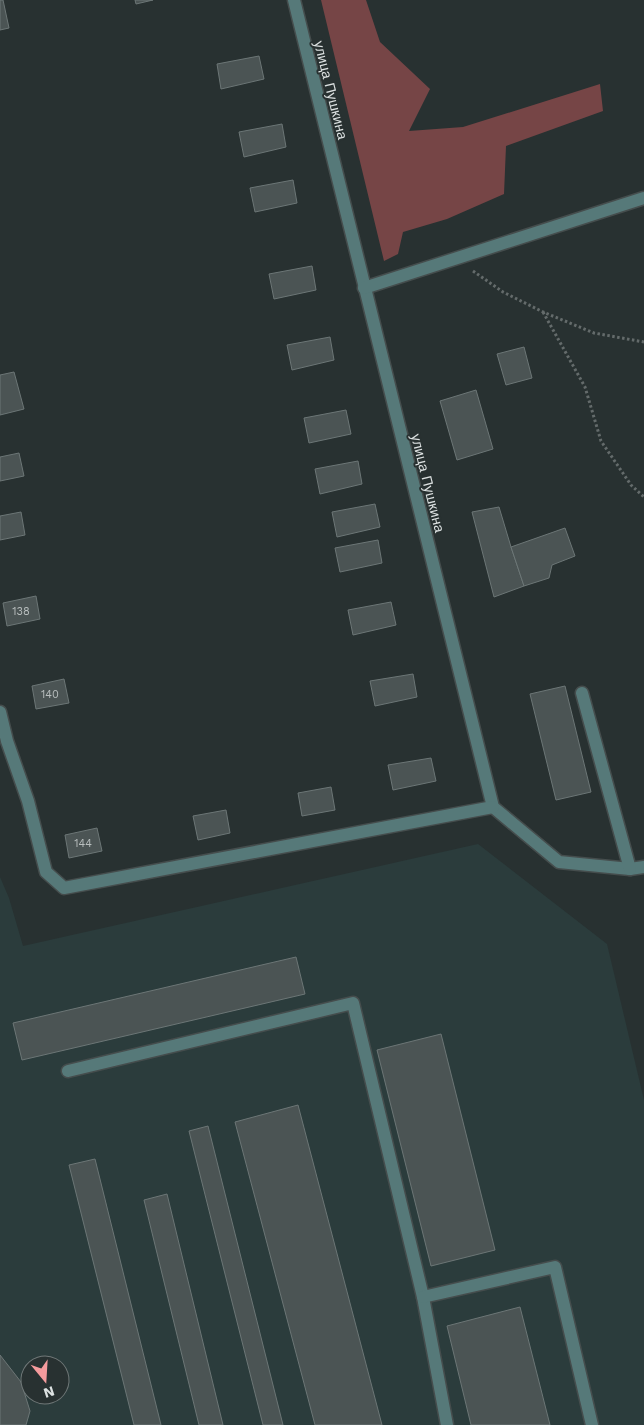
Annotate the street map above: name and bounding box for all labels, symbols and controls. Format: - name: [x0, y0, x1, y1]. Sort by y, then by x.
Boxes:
- street label: улица Пушкина: [311, 39, 351, 141]
- street label: улица Пушкина: [408, 432, 448, 534]
- house number: 138: [12, 605, 30, 618]
- house number: 140: [41, 688, 59, 701]
- house number: 144: [74, 837, 92, 850]
- north arrow: [20, 1355, 70, 1405]
- text: N: [42, 1383, 56, 1402]

